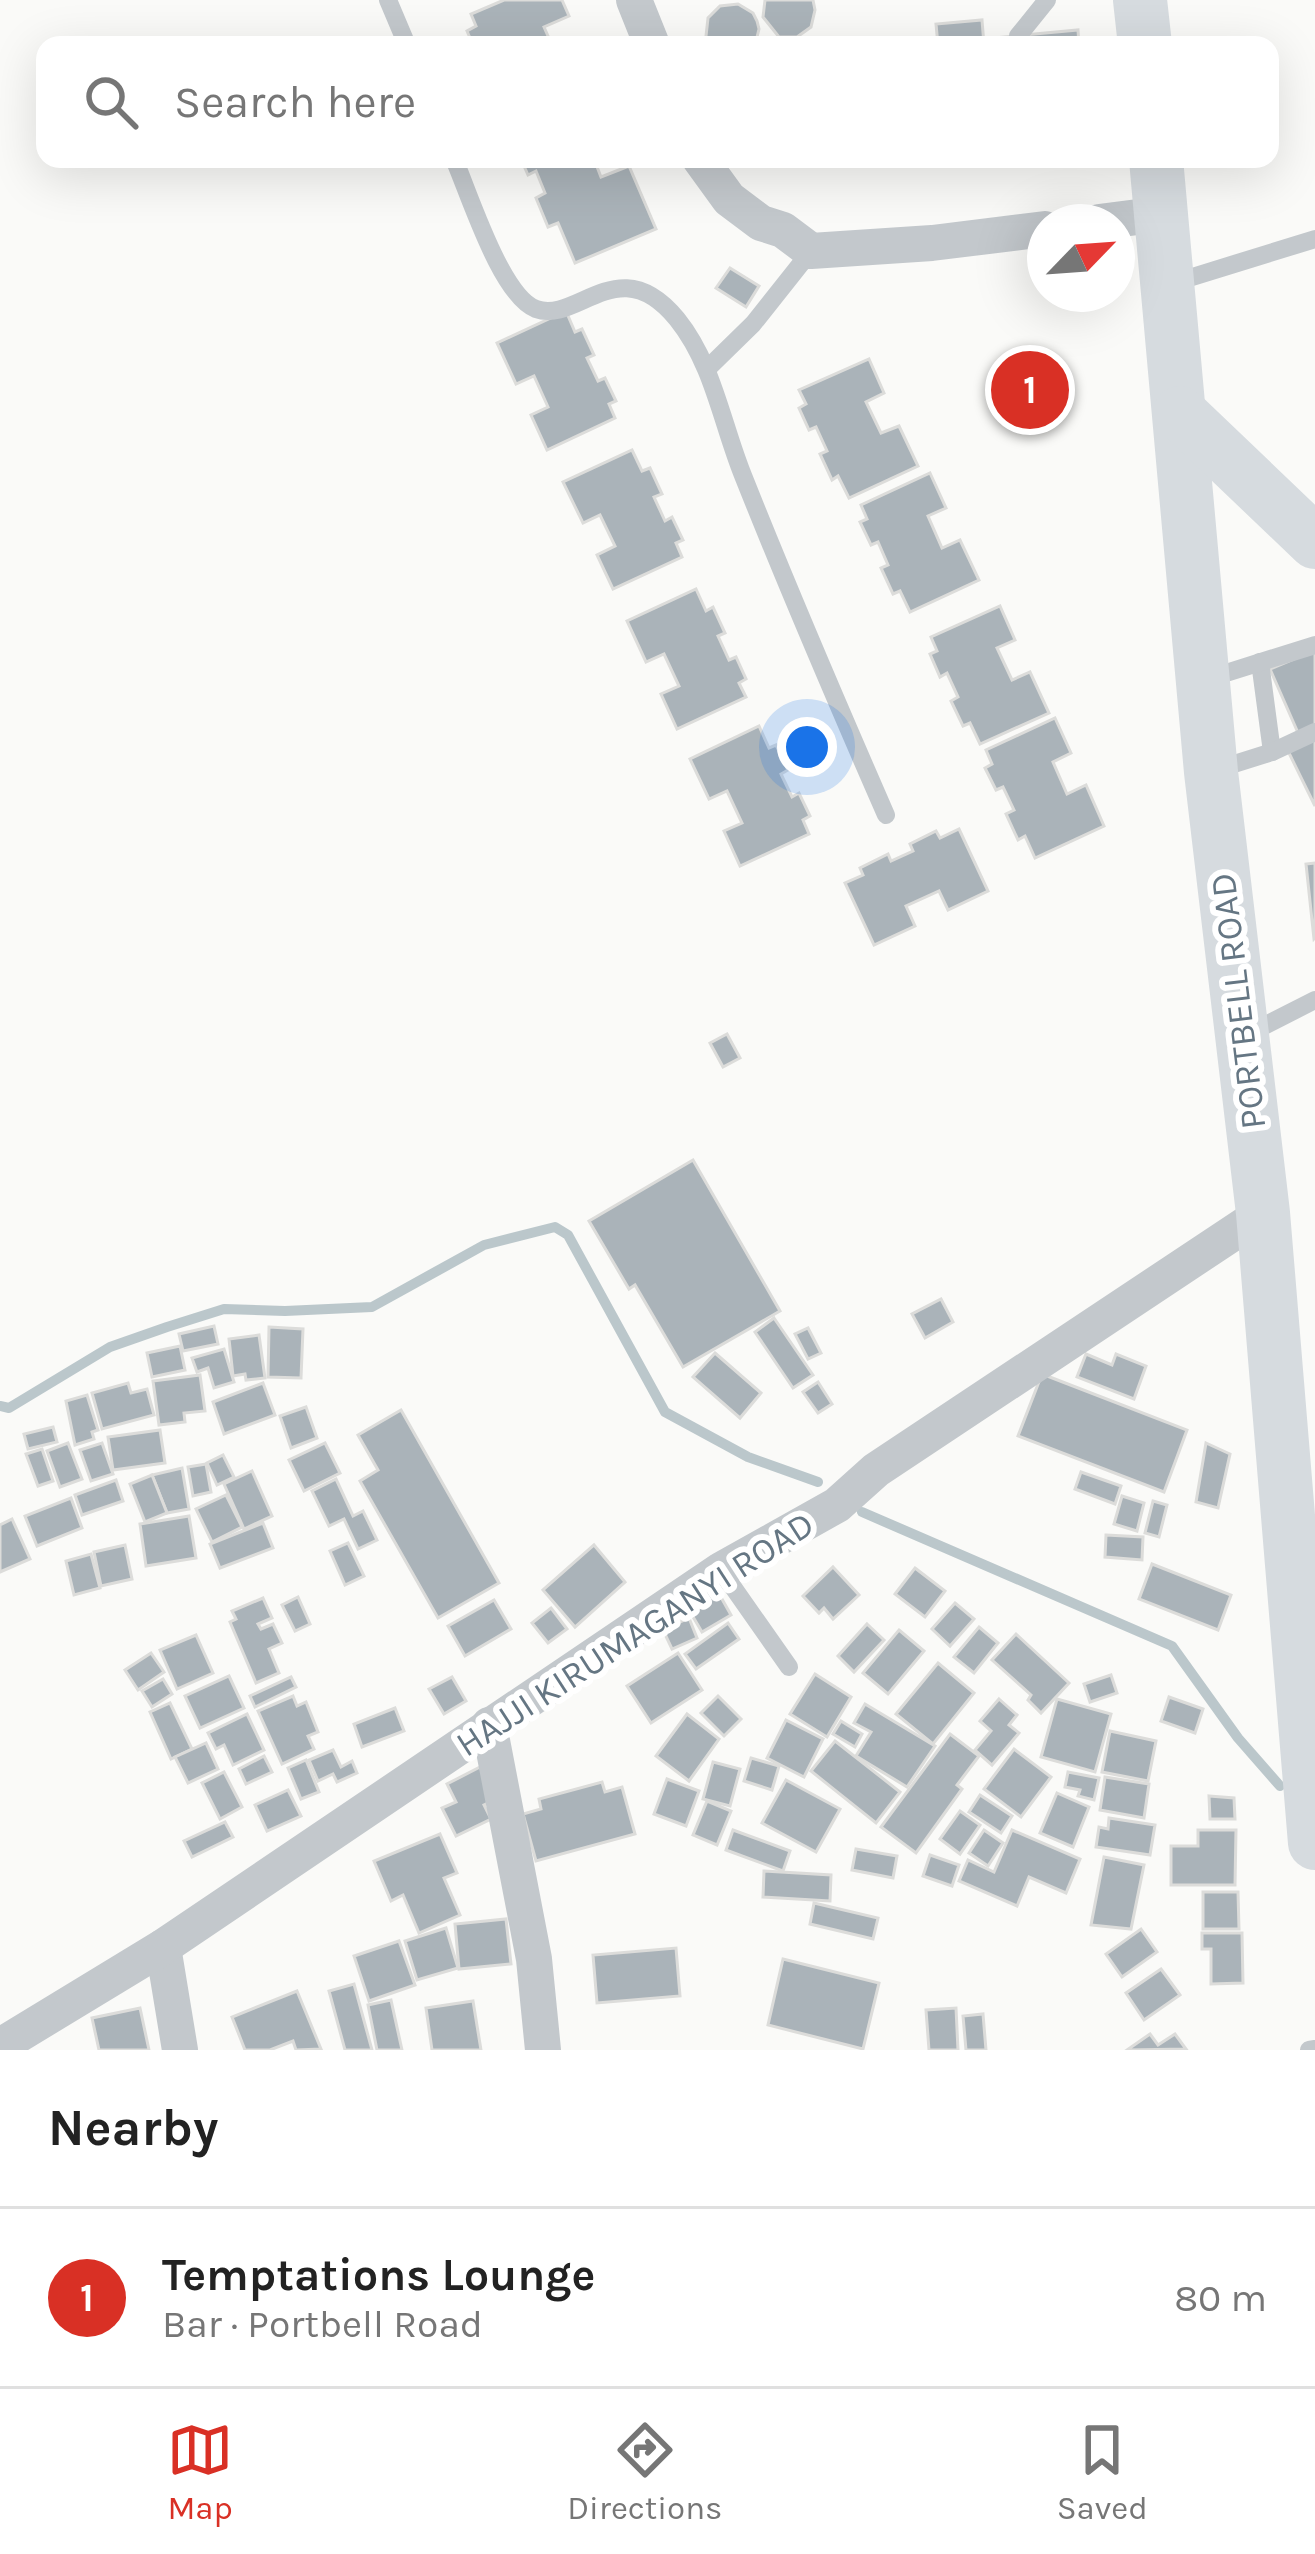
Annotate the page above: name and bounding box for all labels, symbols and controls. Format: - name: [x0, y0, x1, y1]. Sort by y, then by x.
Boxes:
- search box: [36, 36, 1279, 168]
- icon: search: [78, 69, 144, 135]
- text: Search here: [174, 76, 416, 128]
- north arrow: [1027, 204, 1135, 312]
- pin: 1: [991, 345, 1069, 435]
- your location: [777, 717, 837, 777]
- street label: PORTBELL ROAD: [1201, 871, 1275, 1131]
- street label: HAJJI KIRUMAGANYI ROAD: [448, 1503, 822, 1765]
- text: Nearby: [48, 2098, 218, 2158]
- text: Temptations Lounge: [162, 2249, 595, 2301]
- text: 1: [80, 2275, 94, 2321]
- text: 80 m: [1174, 2275, 1267, 2321]
- text: Bar · Portbell Road: [162, 2301, 483, 2347]
- tab: Map: [167, 2417, 233, 2527]
- tab: Directions: [567, 2417, 722, 2527]
- tab: Saved: [1057, 2417, 1148, 2527]

